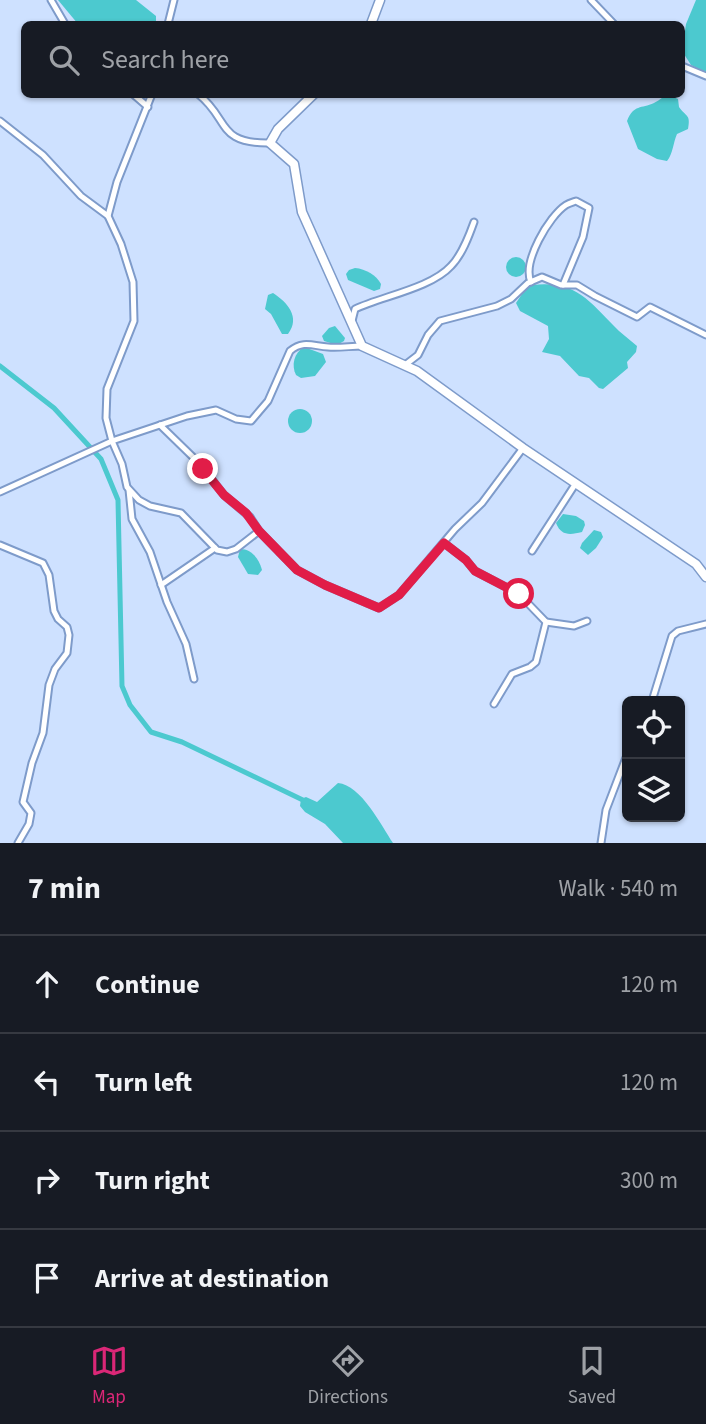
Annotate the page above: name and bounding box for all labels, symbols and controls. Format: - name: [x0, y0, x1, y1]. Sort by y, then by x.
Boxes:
- search box: [21, 21, 685, 98]
- icon: search: [45, 41, 83, 79]
- text: Search here: [101, 41, 229, 78]
- route end: [187, 453, 218, 484]
- route start: [503, 578, 534, 609]
- map controls: [622, 696, 685, 822]
- button: locate: [622, 696, 685, 759]
- button: layers: [622, 759, 685, 822]
- text: 7 min: [28, 867, 101, 910]
- text: Walk · 540 m: [559, 872, 678, 905]
- icon: ahead: [28, 965, 66, 1003]
- text: Continue: [95, 966, 200, 1003]
- text: 120 m: [620, 968, 678, 1001]
- icon: left: [28, 1063, 66, 1101]
- text: Turn left: [95, 1064, 192, 1101]
- text: 120 m: [620, 1066, 678, 1099]
- icon: right: [28, 1161, 66, 1199]
- text: Turn right: [95, 1162, 210, 1199]
- text: 300 m: [620, 1164, 678, 1197]
- icon: arrive: [28, 1259, 66, 1297]
- text: Arrive at destination: [95, 1260, 329, 1297]
- tab: Map: [90, 1342, 128, 1411]
- tab: Directions: [308, 1342, 388, 1411]
- tab: Saved: [568, 1342, 616, 1411]

